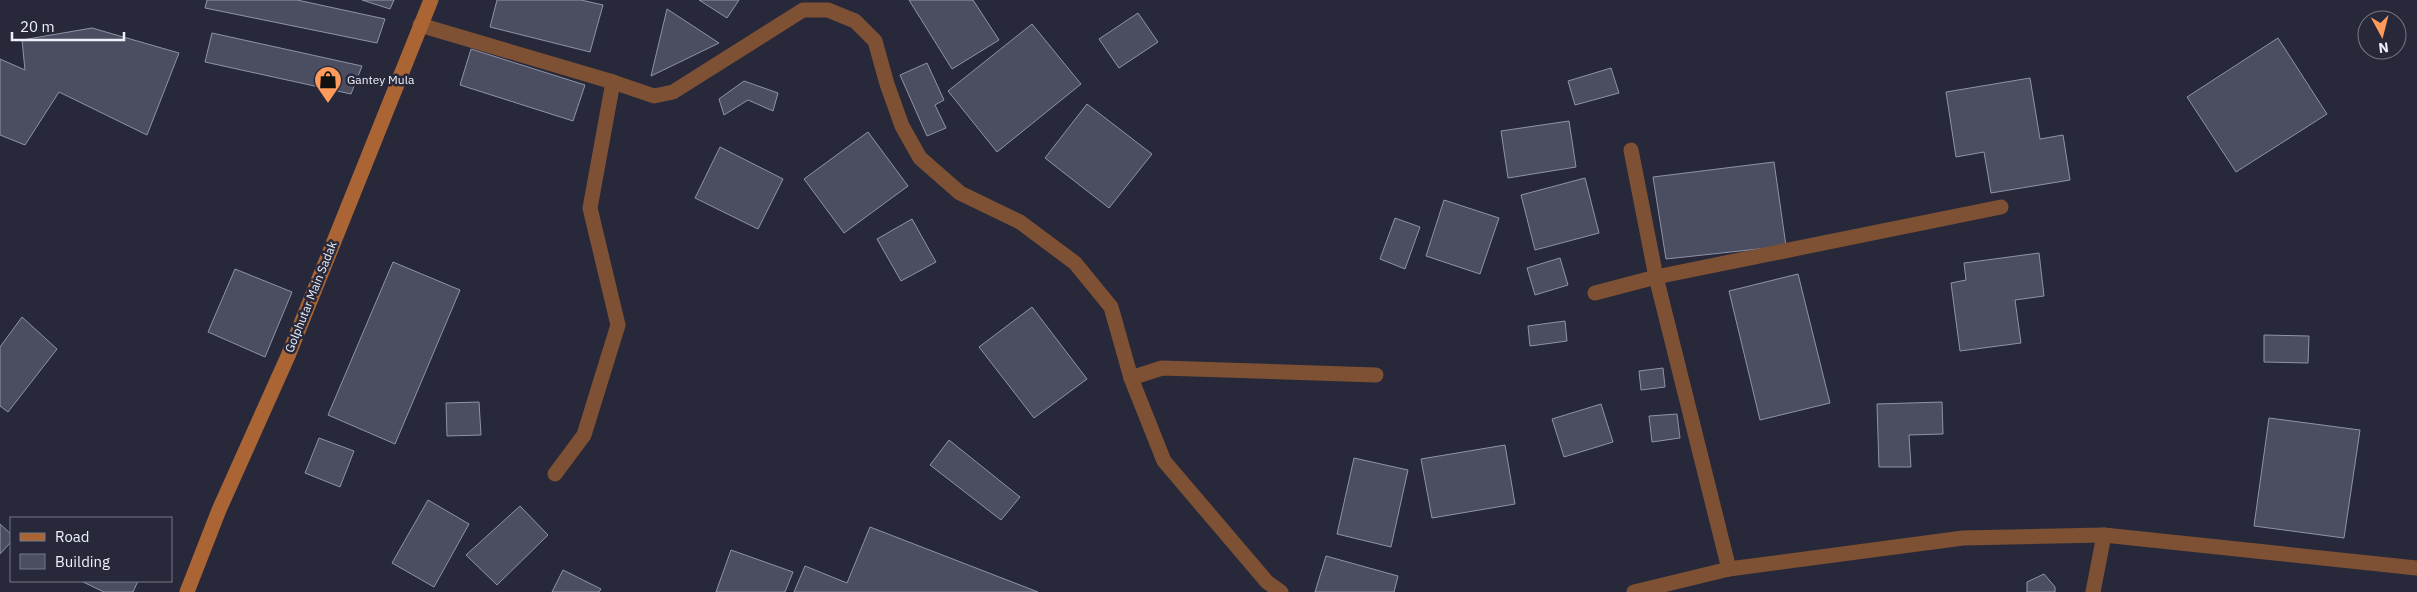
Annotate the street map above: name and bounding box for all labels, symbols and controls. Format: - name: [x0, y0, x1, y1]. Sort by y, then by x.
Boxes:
- scale bar: [12, 10, 125, 42]
- north arrow: [2357, 10, 2407, 60]
- text: 20 m: [20, 17, 55, 36]
- text: N: [2377, 38, 2390, 57]
- shop icon: Gantey Mula: [313, 65, 343, 104]
- place label: Gantey Mula: [347, 72, 415, 87]
- street label: Golphutar Main Sadak: [281, 238, 340, 355]
- legend: [10, 517, 172, 582]
- text: Road: [55, 527, 90, 546]
- text: Building: [55, 552, 110, 571]

